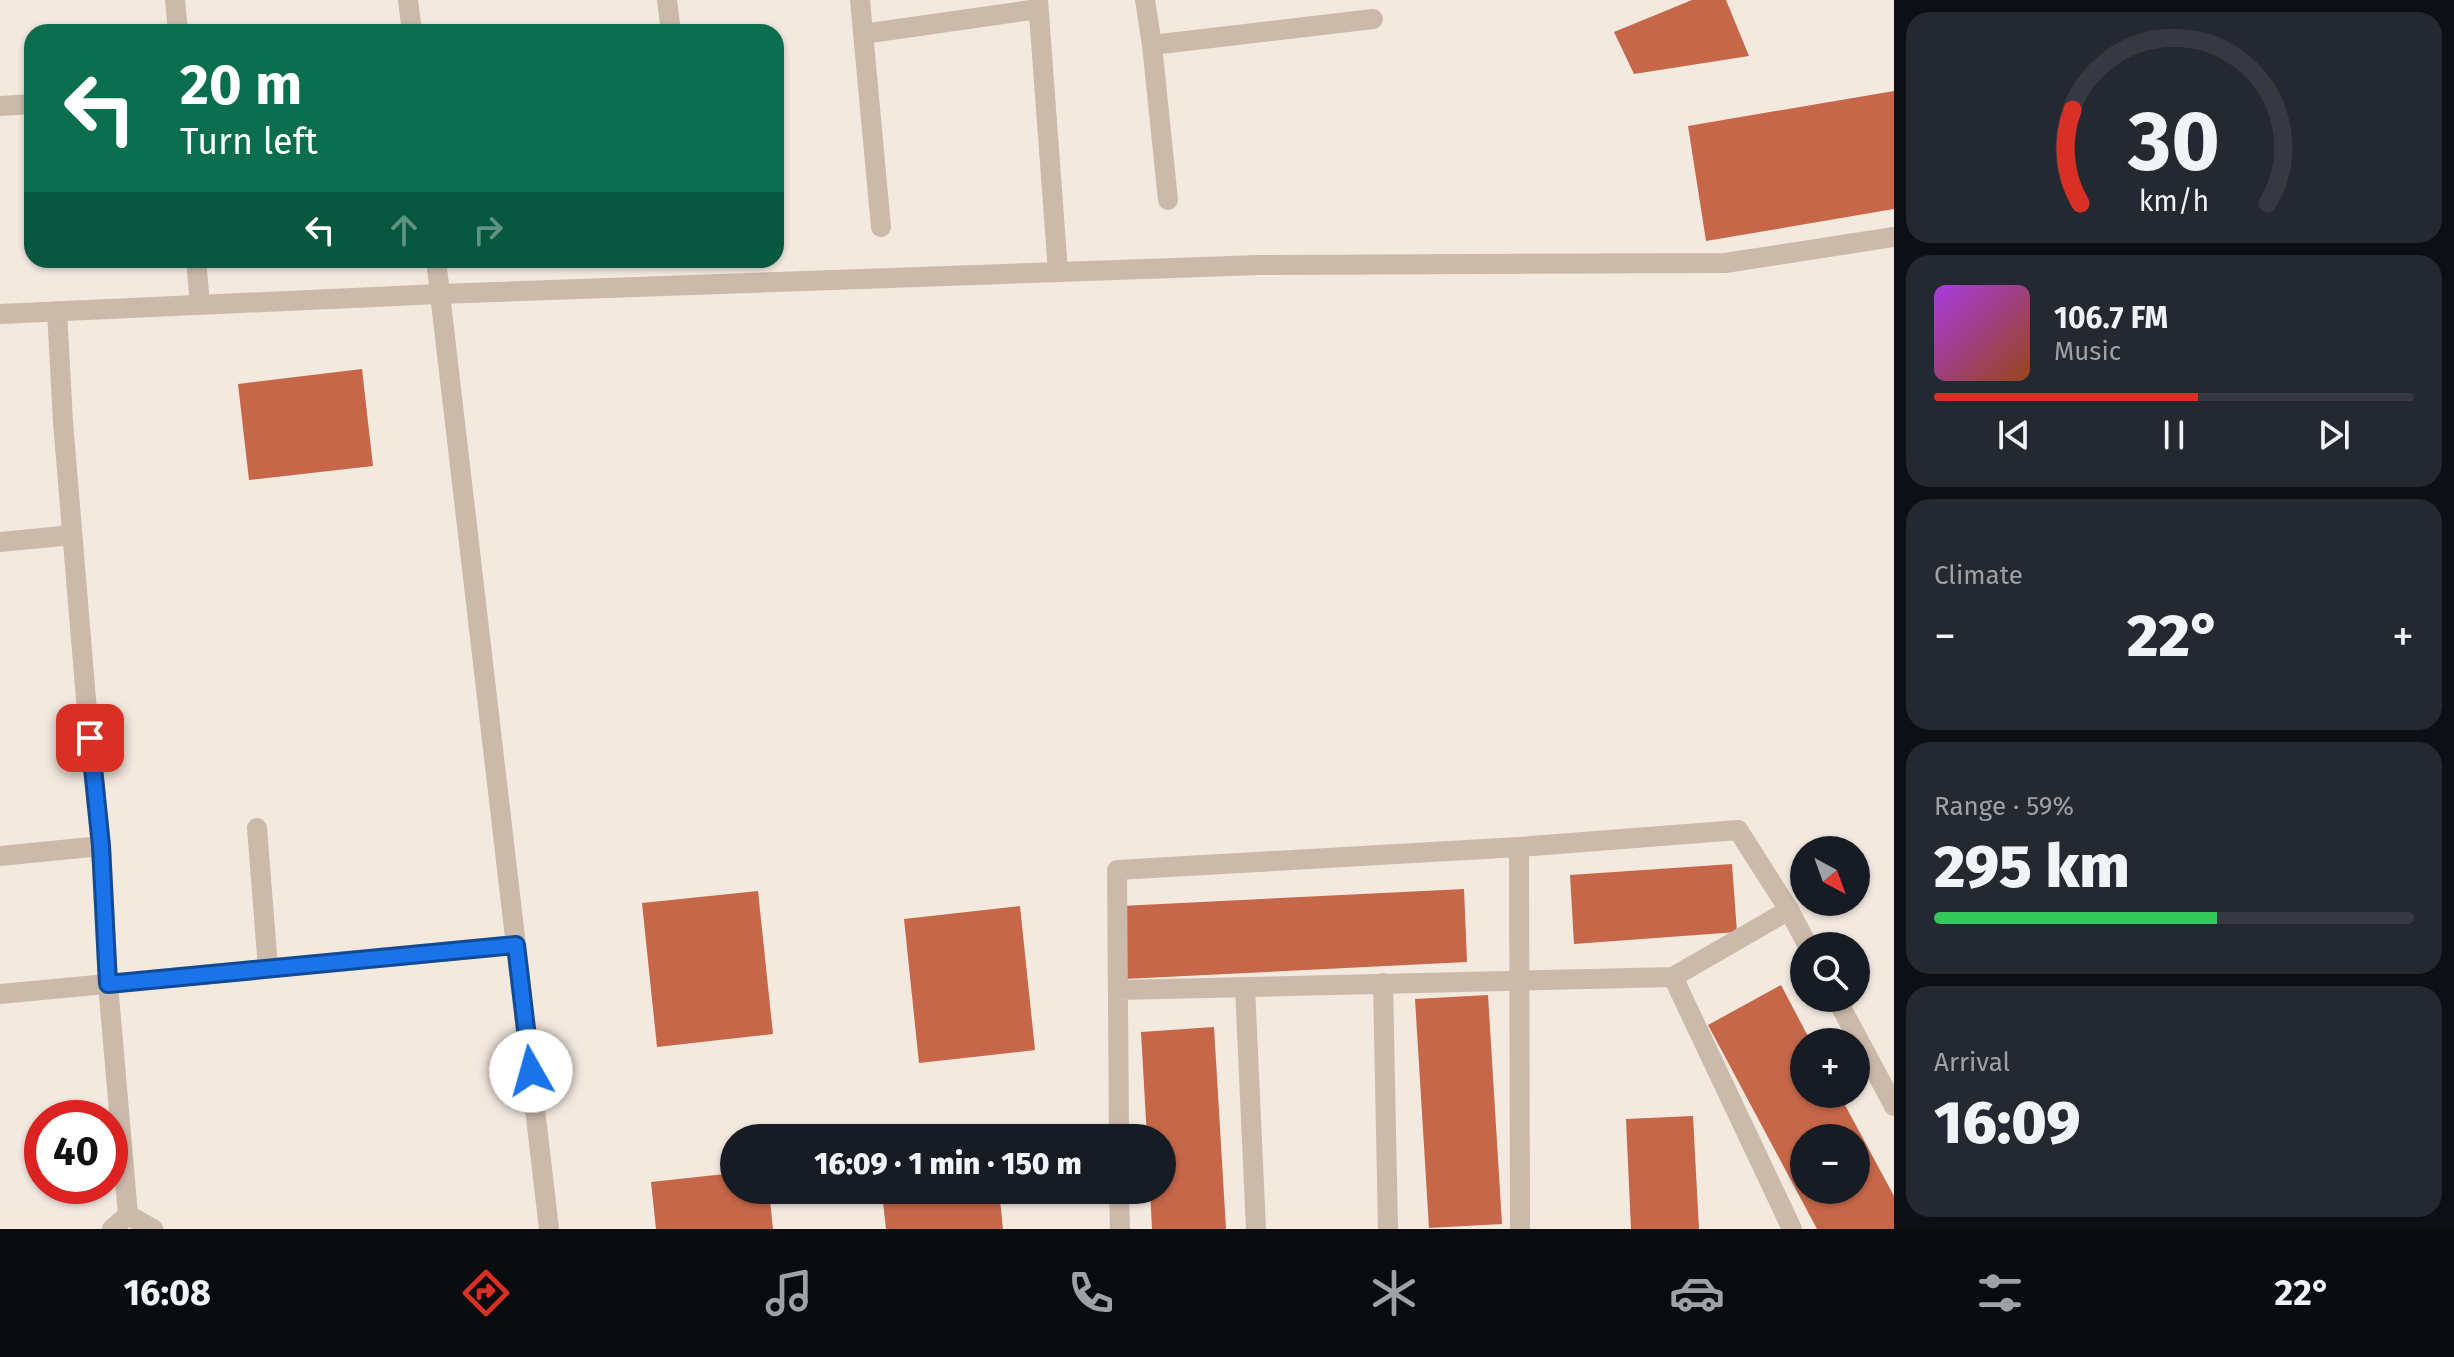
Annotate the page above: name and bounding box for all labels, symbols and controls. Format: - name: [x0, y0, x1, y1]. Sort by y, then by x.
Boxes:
- text: 20 m: [180, 52, 302, 119]
- icon: left: [48, 56, 152, 160]
- text: 30: [2127, 91, 2220, 191]
- text: Turn left: [180, 120, 318, 164]
- text: km/h: [2139, 184, 2209, 219]
- icon: left: [298, 208, 342, 252]
- icon: ahead: [382, 208, 426, 252]
- icon: right: [466, 208, 510, 252]
- text: 106.7 FM: [2054, 300, 2168, 336]
- text: Music: [2054, 336, 2121, 367]
- icon: previous: [1992, 413, 2036, 457]
- icon: pause: [2152, 413, 2196, 457]
- icon: next: [2312, 413, 2356, 457]
- text: Climate: [1934, 560, 2023, 591]
- text: 22°: [2127, 600, 2221, 672]
- text: −: [1934, 610, 1956, 663]
- text: +: [2392, 610, 2414, 663]
- pin: [56, 704, 124, 772]
- icon: arrive: [68, 716, 112, 760]
- text: Range · 59%: [1934, 791, 2074, 822]
- text: 295 km: [1934, 831, 2130, 903]
- north arrow: [1790, 836, 1870, 916]
- map controls: [1790, 836, 1870, 1204]
- button: search: [1790, 932, 1870, 1012]
- button: +: [1790, 1028, 1870, 1108]
- position arrow: [489, 1029, 573, 1113]
- text: Arrival: [1934, 1047, 2010, 1078]
- text: 16:09: [1934, 1087, 2080, 1159]
- speed limit sign: 40: [24, 1100, 128, 1204]
- button: −: [1790, 1124, 1870, 1204]
- text: 16:09 · 1 min · 150 m: [814, 1146, 1082, 1182]
- icon: directions: [458, 1265, 514, 1321]
- icon: music: [761, 1265, 817, 1321]
- icon: phone: [1063, 1265, 1119, 1321]
- icon: climate: [1366, 1265, 1422, 1321]
- icon: car: [1669, 1265, 1725, 1321]
- icon: filters: [1972, 1265, 2028, 1321]
- text: 16:08: [123, 1271, 211, 1315]
- text: 22°: [2275, 1271, 2331, 1315]

